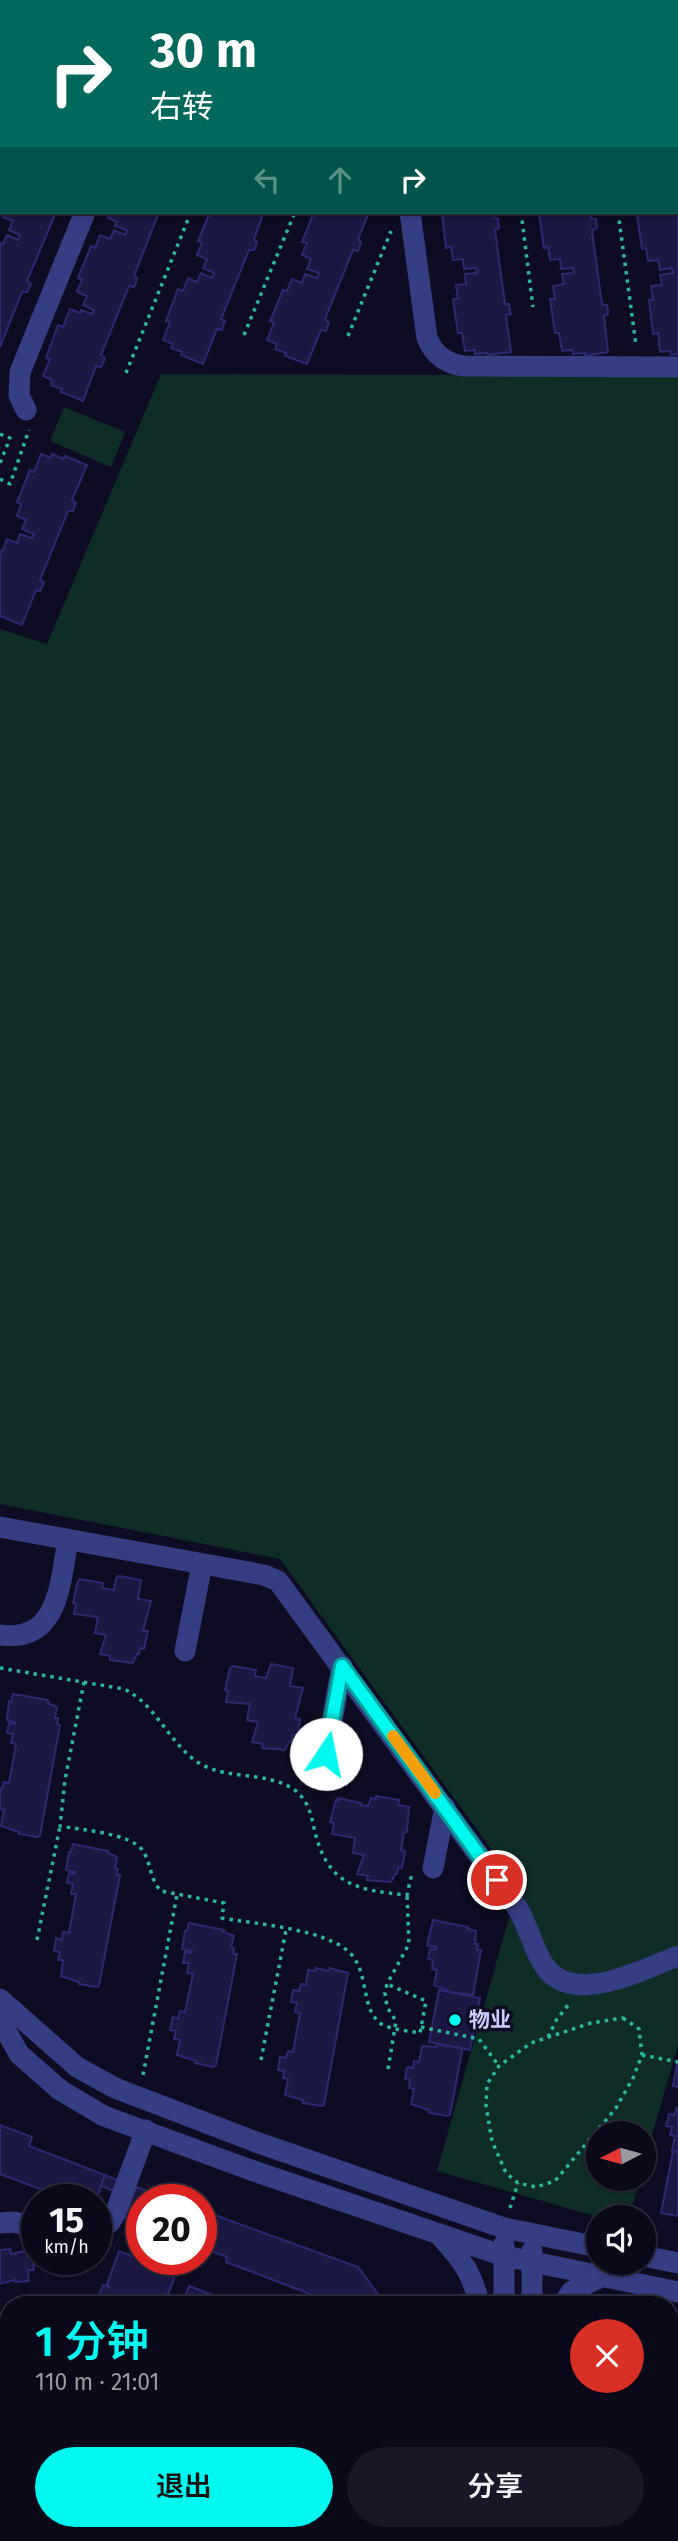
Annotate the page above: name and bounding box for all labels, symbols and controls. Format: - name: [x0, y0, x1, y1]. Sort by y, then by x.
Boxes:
- text: 30 m: [150, 21, 257, 80]
- icon: right: [35, 28, 126, 119]
- text: 右转: [150, 88, 214, 126]
- icon: left: [248, 161, 286, 199]
- icon: ahead: [321, 161, 359, 199]
- icon: right: [394, 161, 432, 199]
- position arrow: [289, 1717, 363, 1791]
- pin: [467, 1850, 527, 1910]
- icon: arrive: [478, 1861, 516, 1899]
- place label: 物业: [469, 2007, 511, 2033]
- marker: 物业: [447, 2012, 463, 2028]
- north arrow: [586, 2121, 656, 2191]
- map controls: [586, 2121, 656, 2275]
- speed limit sign: 20: [126, 2184, 217, 2275]
- text: 15: [49, 2199, 84, 2241]
- button: sound: [586, 2205, 656, 2275]
- text: km/h: [44, 2236, 89, 2258]
- text: 1 分钟: [35, 2317, 148, 2367]
- button: close: [570, 2319, 644, 2393]
- text: 110 m · 21:01: [35, 2368, 159, 2396]
- button: 退出: [35, 2447, 333, 2527]
- button: 分享: [347, 2447, 644, 2527]

